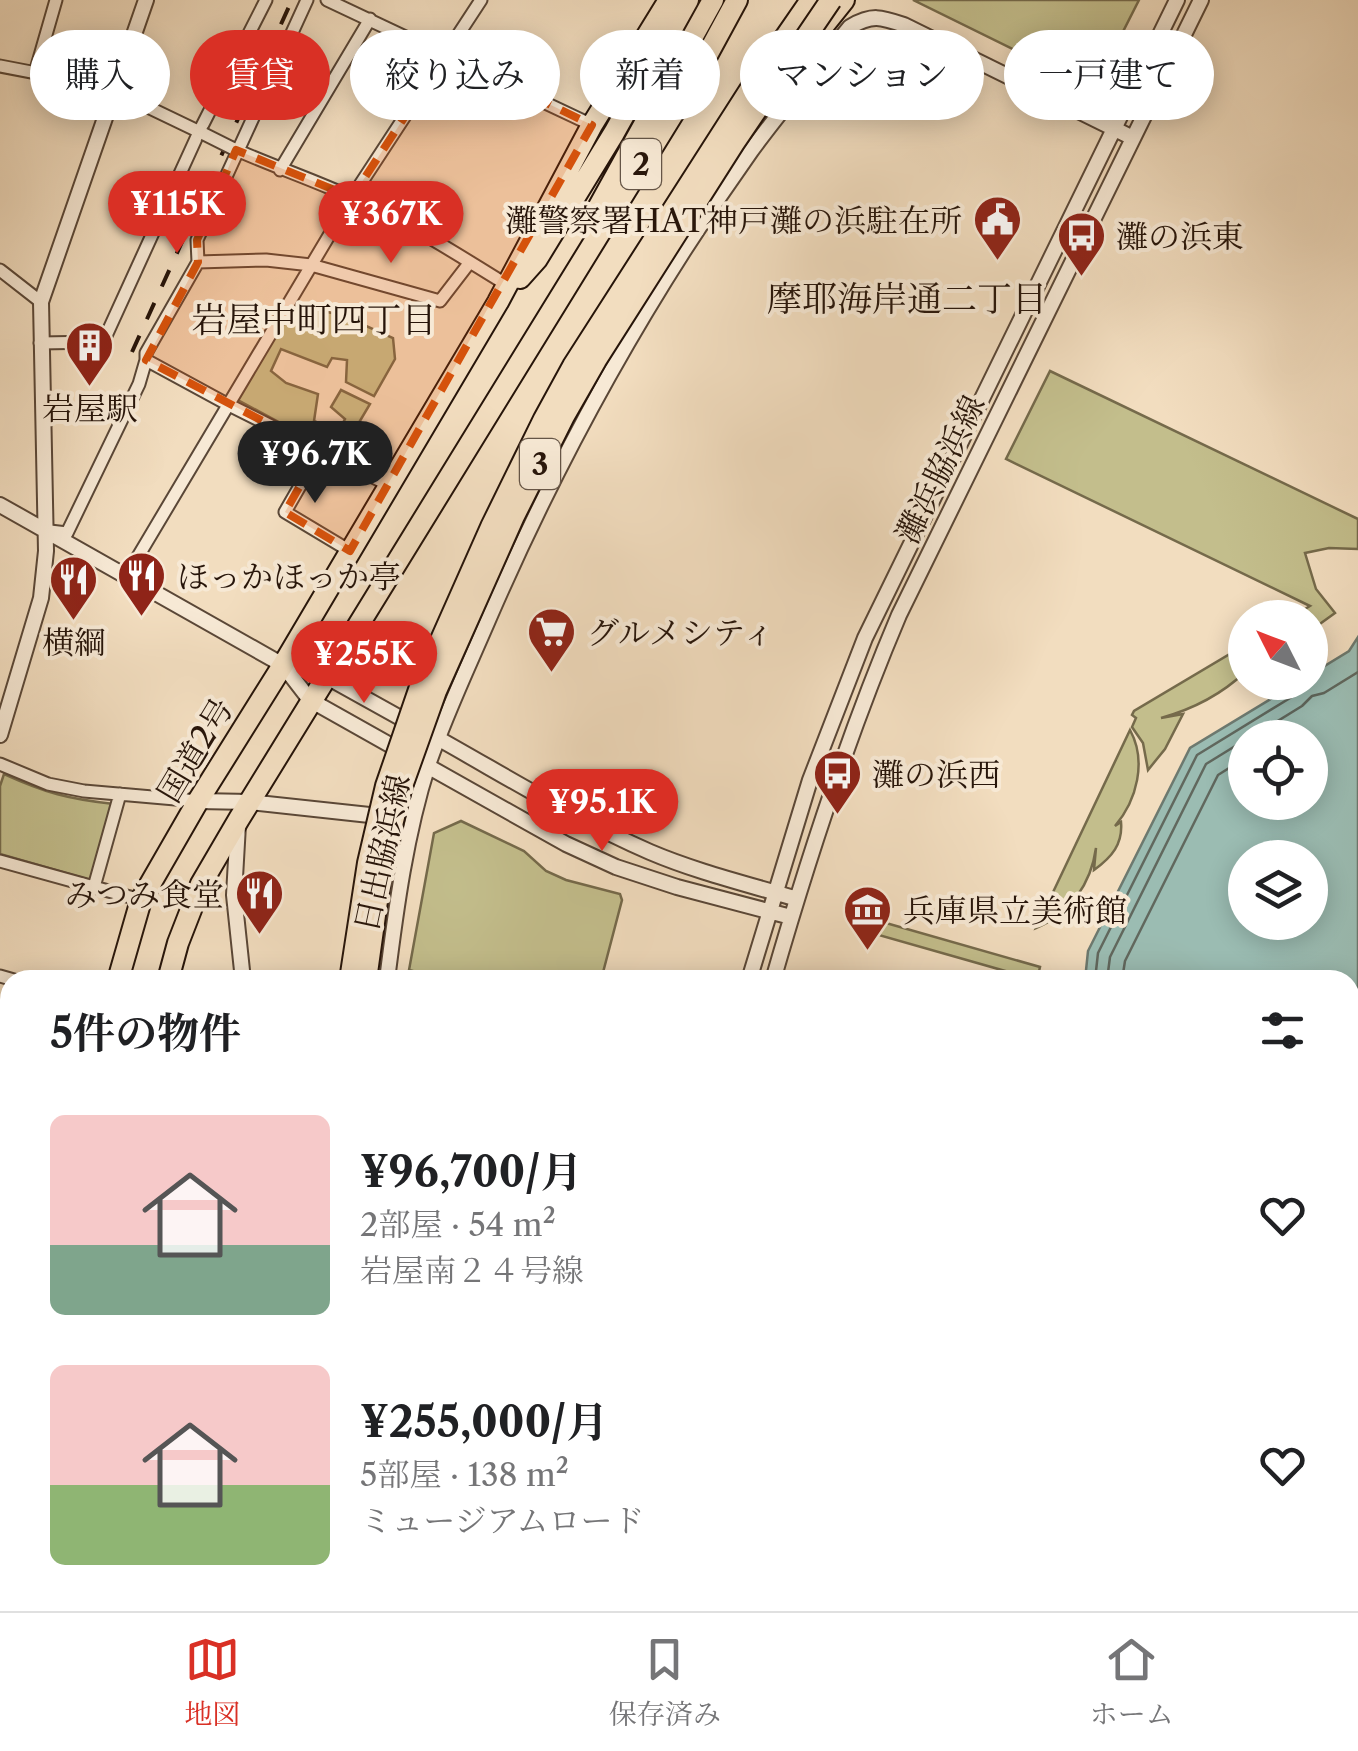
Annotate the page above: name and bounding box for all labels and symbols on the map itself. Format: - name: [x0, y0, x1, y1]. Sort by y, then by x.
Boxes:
- road number: 2: [621, 139, 661, 189]
- pin: ¥115K: [107, 171, 247, 256]
- pin: ¥367K: [321, 181, 461, 266]
- public building icon: 灘警察署HAT神戸灘の浜駐在所: [971, 194, 1023, 262]
- place label: 灘警察署HAT神戸灘の浜駐在所: [505, 201, 962, 240]
- bus stop icon: 灘の浜東: [1055, 210, 1107, 278]
- place label: 灘の浜東: [1116, 217, 1244, 256]
- district label: 摩耶海岸通二丁目: [767, 277, 1047, 320]
- district label: 岩屋中町四丁目: [191, 298, 437, 341]
- building icon: 岩屋駅: [64, 320, 116, 388]
- place label: 岩屋駅: [42, 389, 138, 428]
- street label: 灘浜脇浜線: [887, 389, 993, 549]
- pin: ¥96.7K: [234, 421, 396, 506]
- road number: 3: [520, 439, 560, 489]
- restaurant icon: ほっかほっか亭: [116, 550, 168, 618]
- restaurant icon: 横綱: [48, 554, 100, 622]
- place label: ほっかほっか亭: [177, 557, 401, 596]
- north arrow: [1228, 600, 1328, 700]
- supermarket icon: グルメシティ: [526, 606, 578, 674]
- place label: グルメシティ: [587, 613, 775, 652]
- pin: ¥255K: [294, 621, 434, 706]
- place label: 横綱: [42, 623, 106, 662]
- street label: 国道2号: [149, 691, 241, 809]
- bus stop icon: 灘の浜西: [811, 748, 863, 816]
- place label: 灘の浜西: [872, 755, 1000, 794]
- pin: ¥95.1K: [521, 769, 683, 854]
- street label: 日出脇浜線: [346, 771, 418, 935]
- restaurant icon: みつみ食堂: [233, 868, 285, 936]
- place label: みつみ食堂: [65, 875, 224, 914]
- museum icon: 兵庫県立美術館: [842, 884, 894, 952]
- place label: 兵庫県立美術館: [903, 891, 1127, 930]

